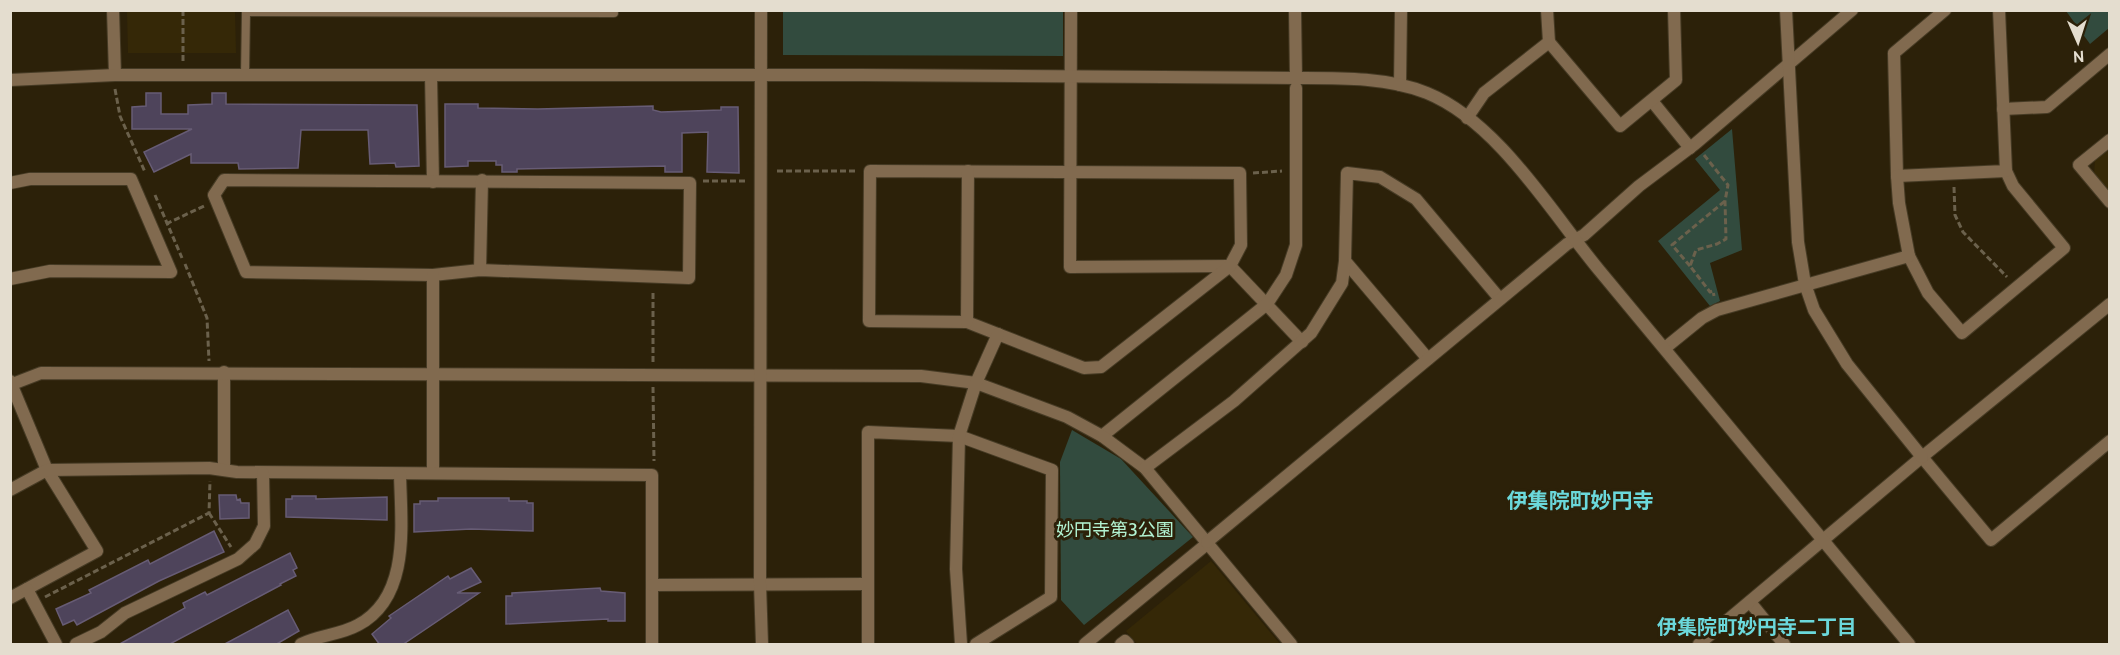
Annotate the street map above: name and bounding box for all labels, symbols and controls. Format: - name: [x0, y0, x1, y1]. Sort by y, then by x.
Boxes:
- north arrow: [2048, 12, 2108, 72]
- text: N: [2073, 47, 2085, 66]
- district label: 伊集院町妙円寺: [1507, 488, 1654, 513]
- park label: 妙円寺第3公園: [1056, 519, 1174, 541]
- district label: 伊集院町妙円寺二丁目: [1657, 615, 1857, 639]

